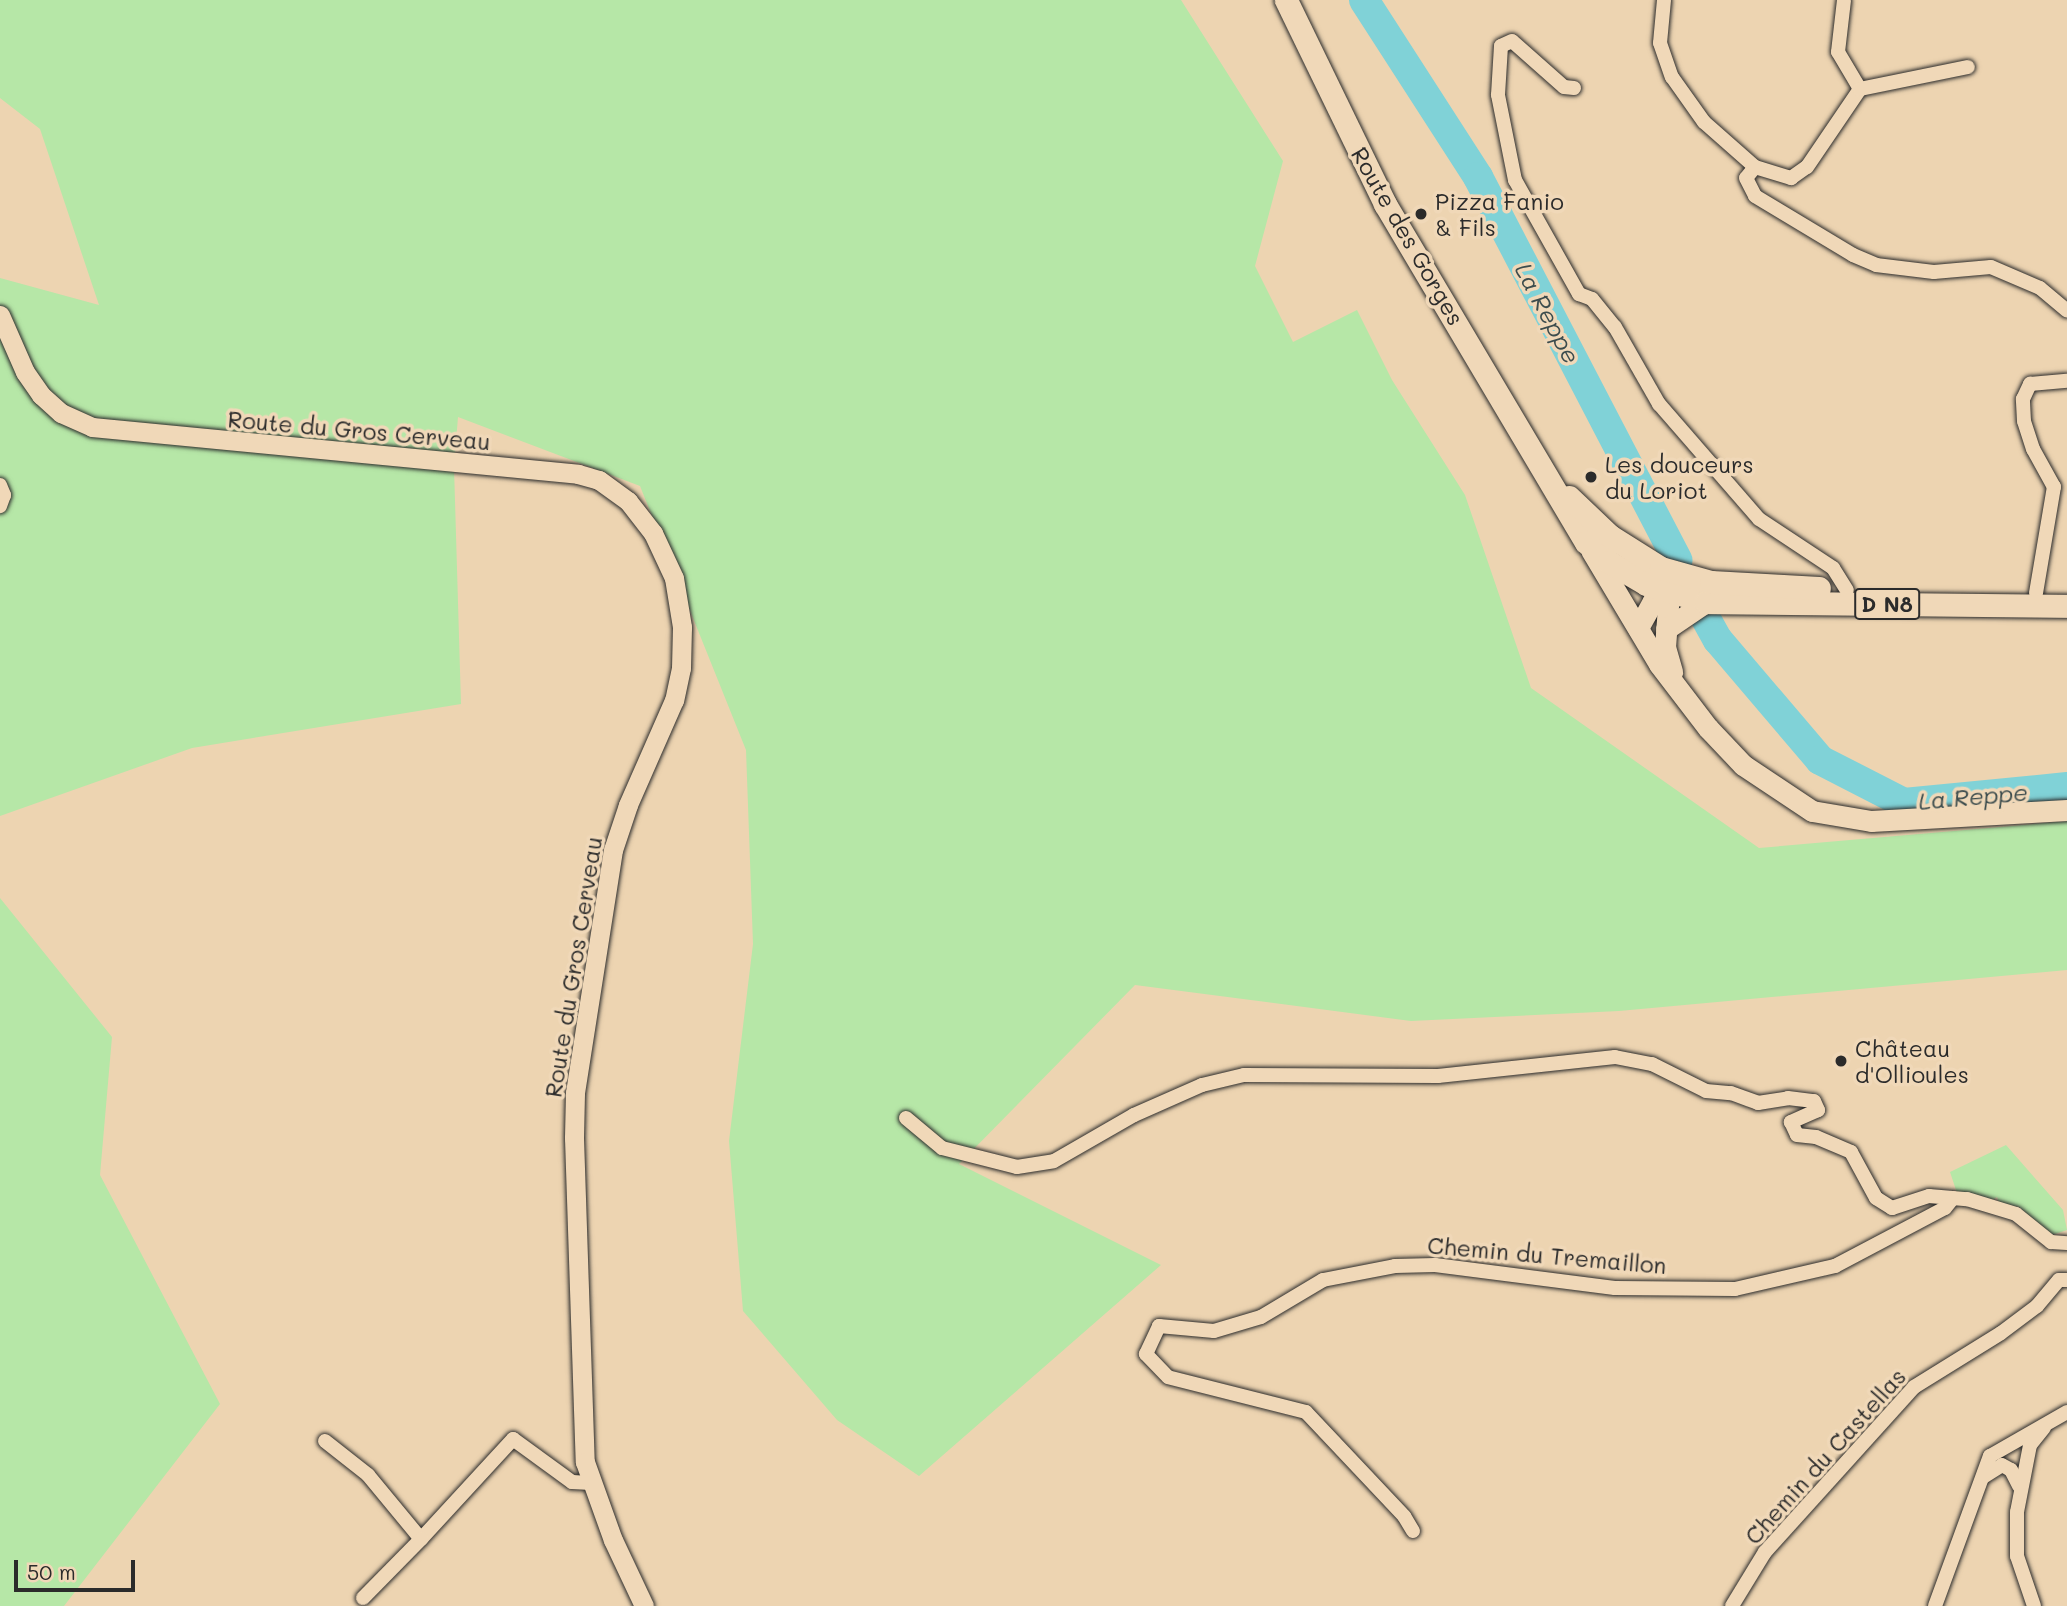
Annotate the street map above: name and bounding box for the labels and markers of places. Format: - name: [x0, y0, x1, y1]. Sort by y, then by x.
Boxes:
- place label: Pizza Fanio & Fils: [1435, 187, 1564, 241]
- marker: Pizza Fanio & Fils: [1413, 206, 1429, 222]
- place label: Les douceurs du Loriot: [1605, 450, 1754, 504]
- marker: Les douceurs du Loriot: [1583, 469, 1599, 485]
- place label: Château d'Ollioules: [1855, 1034, 1969, 1088]
- marker: Château d'Ollioules: [1833, 1053, 1849, 1069]

